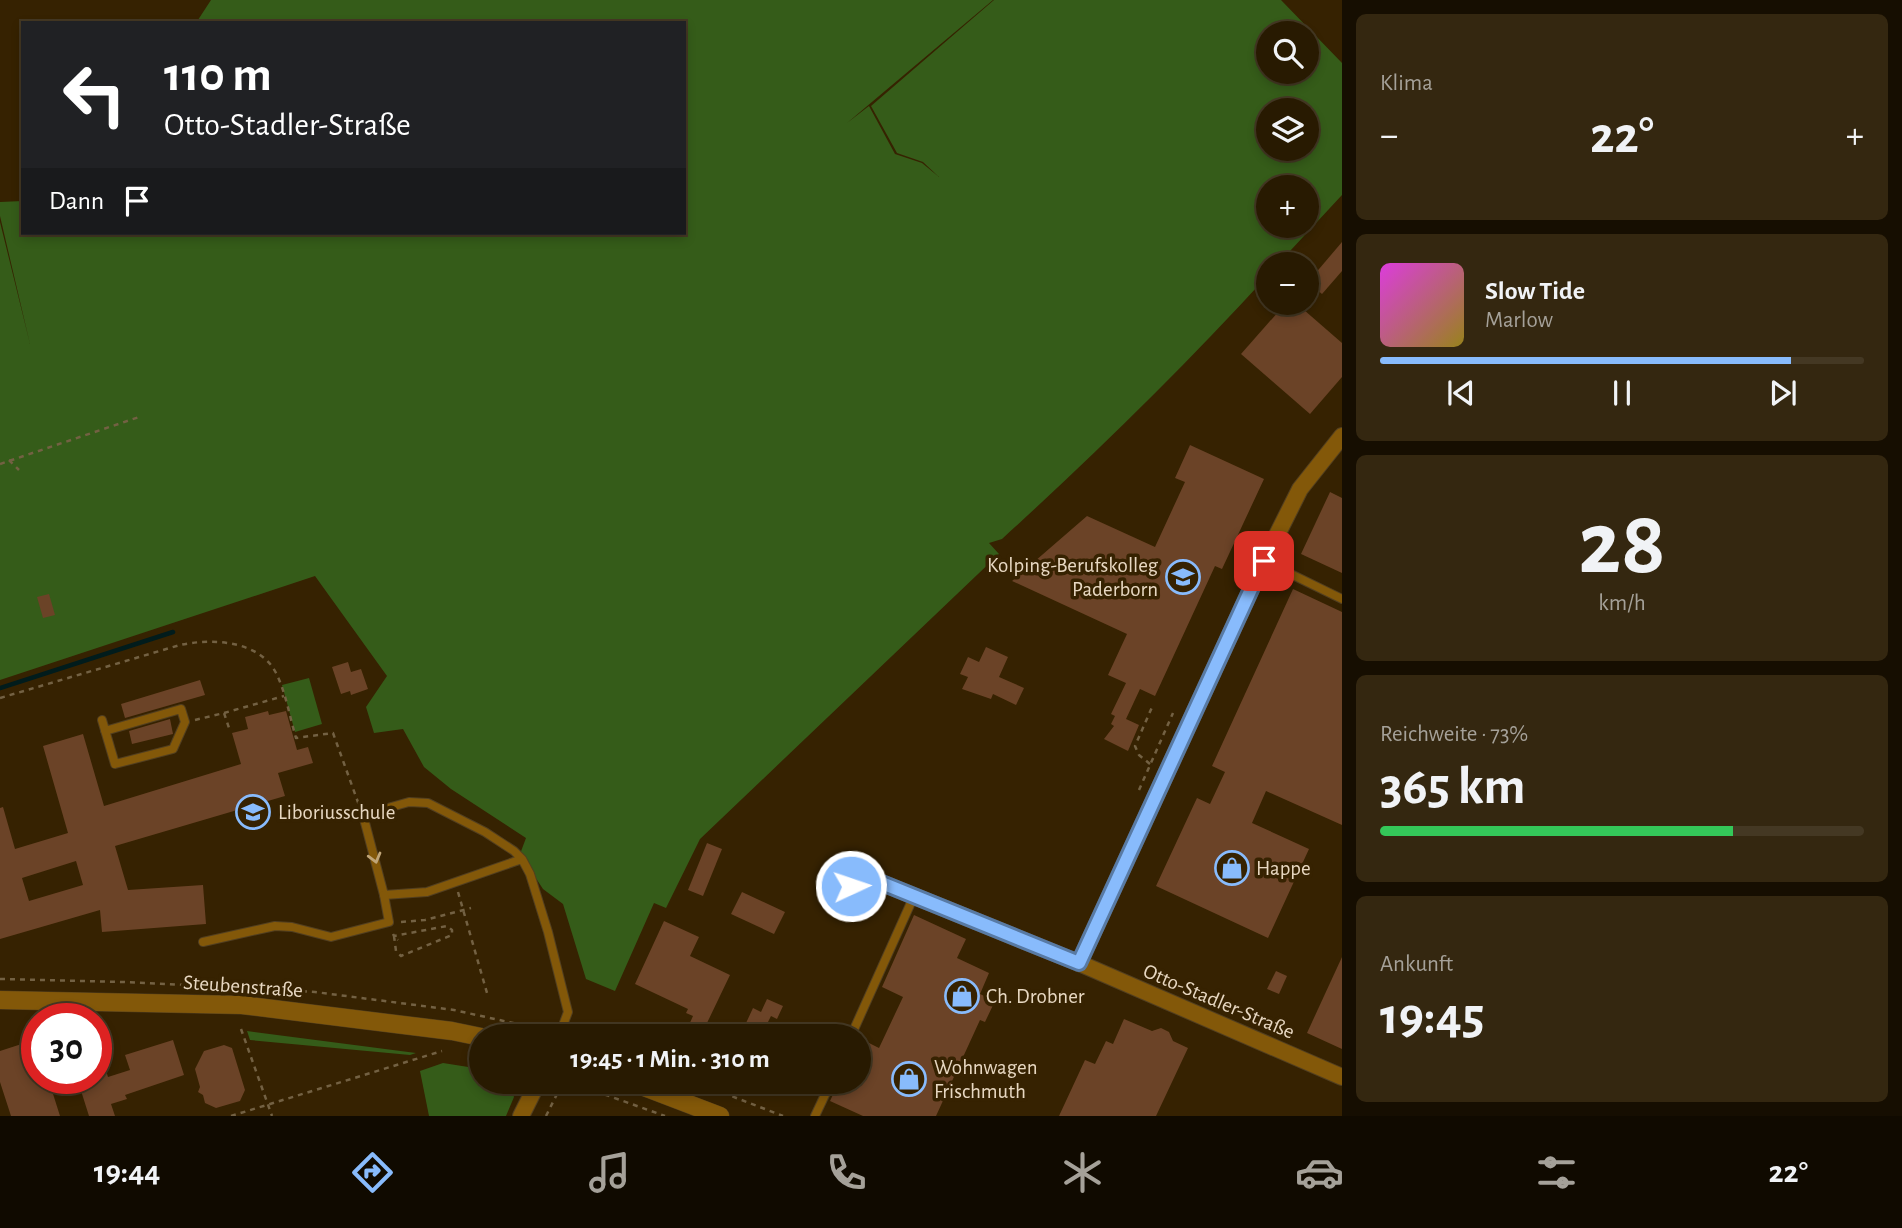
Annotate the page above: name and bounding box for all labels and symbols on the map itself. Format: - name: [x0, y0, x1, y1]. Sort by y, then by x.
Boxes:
- pin: [1234, 531, 1294, 591]
- place label: Kolping-Berufskolleg Paderborn: [987, 555, 1159, 600]
- school or university icon: Kolping-Berufskolleg Paderborn: [1164, 558, 1202, 596]
- school or university icon: Liboriusschule: [234, 793, 272, 831]
- place label: Liboriusschule: [278, 802, 395, 823]
- position arrow: [814, 849, 888, 923]
- shop icon: Happe: [1213, 849, 1251, 887]
- one-way arrow: [366, 852, 381, 864]
- place label: Happe: [1256, 858, 1311, 879]
- street label: Otto-Stadler-Straße: [1140, 960, 1297, 1043]
- street label: Steubenstraße: [182, 972, 304, 1001]
- shop icon: Ch. Drobner: [943, 977, 981, 1015]
- place label: Ch. Drobner: [986, 986, 1085, 1007]
- speed limit sign: 30: [21, 1003, 112, 1094]
- place label: Wohnwagen Frischmuth: [934, 1057, 1038, 1102]
- shop icon: Wohnwagen Frischmuth: [890, 1060, 928, 1098]

